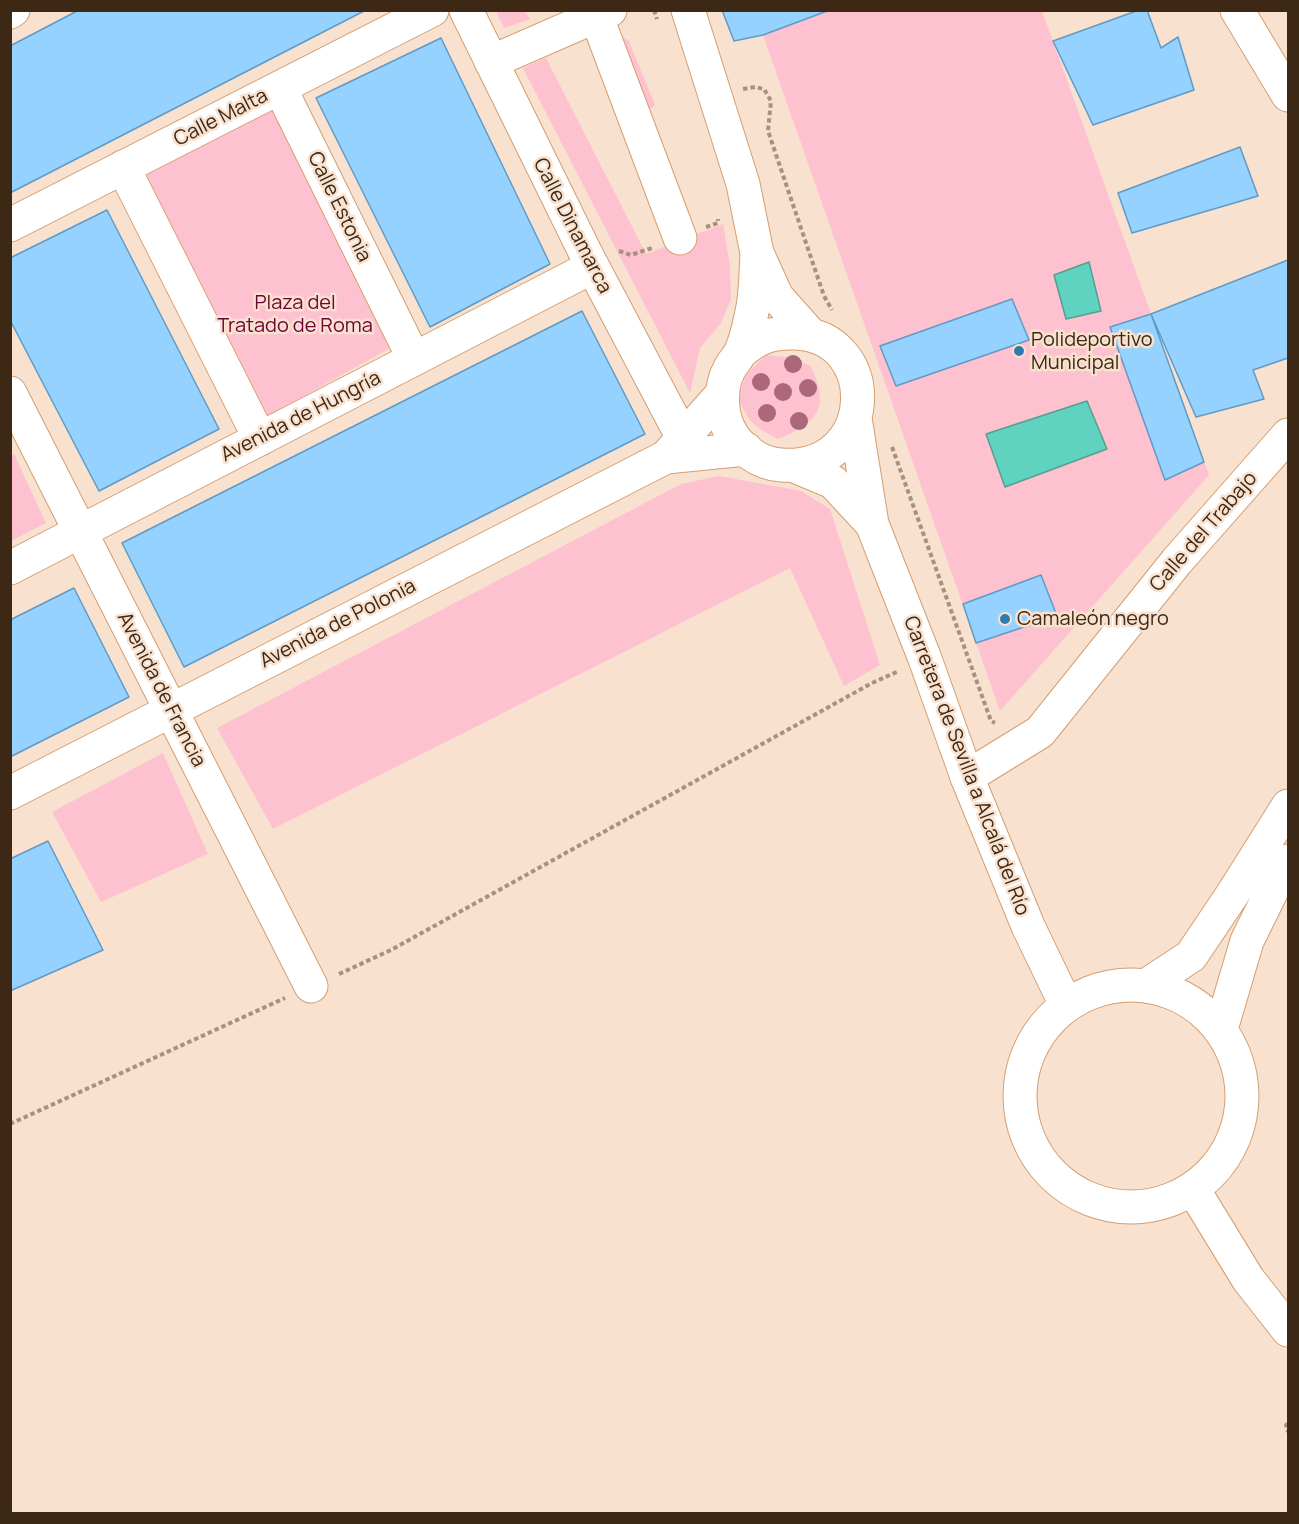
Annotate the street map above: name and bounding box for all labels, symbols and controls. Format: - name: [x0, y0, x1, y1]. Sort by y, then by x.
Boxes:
- street label: Calle Malta: [170, 84, 272, 152]
- street label: Calle Estonia: [302, 148, 376, 266]
- street label: Calle Dinamarca: [528, 154, 616, 298]
- park label: Plaza del Tratado de Roma: [217, 291, 373, 338]
- place label: Polideportivo Municipal: [1031, 328, 1153, 375]
- marker: Polideportivo Municipal: [1012, 344, 1026, 358]
- street label: Avenida de Hungría: [217, 366, 385, 468]
- street label: Calle del Trabajo: [1145, 467, 1263, 597]
- street label: Avenida de Polonia: [256, 574, 420, 674]
- place label: Camaleón negro: [1017, 607, 1169, 631]
- street label: Avenida de Francia: [112, 609, 210, 771]
- marker: Camaleón negro: [998, 612, 1012, 626]
- street label: Carretera de Sevilla a Alcalá del Río: [898, 613, 1034, 919]

